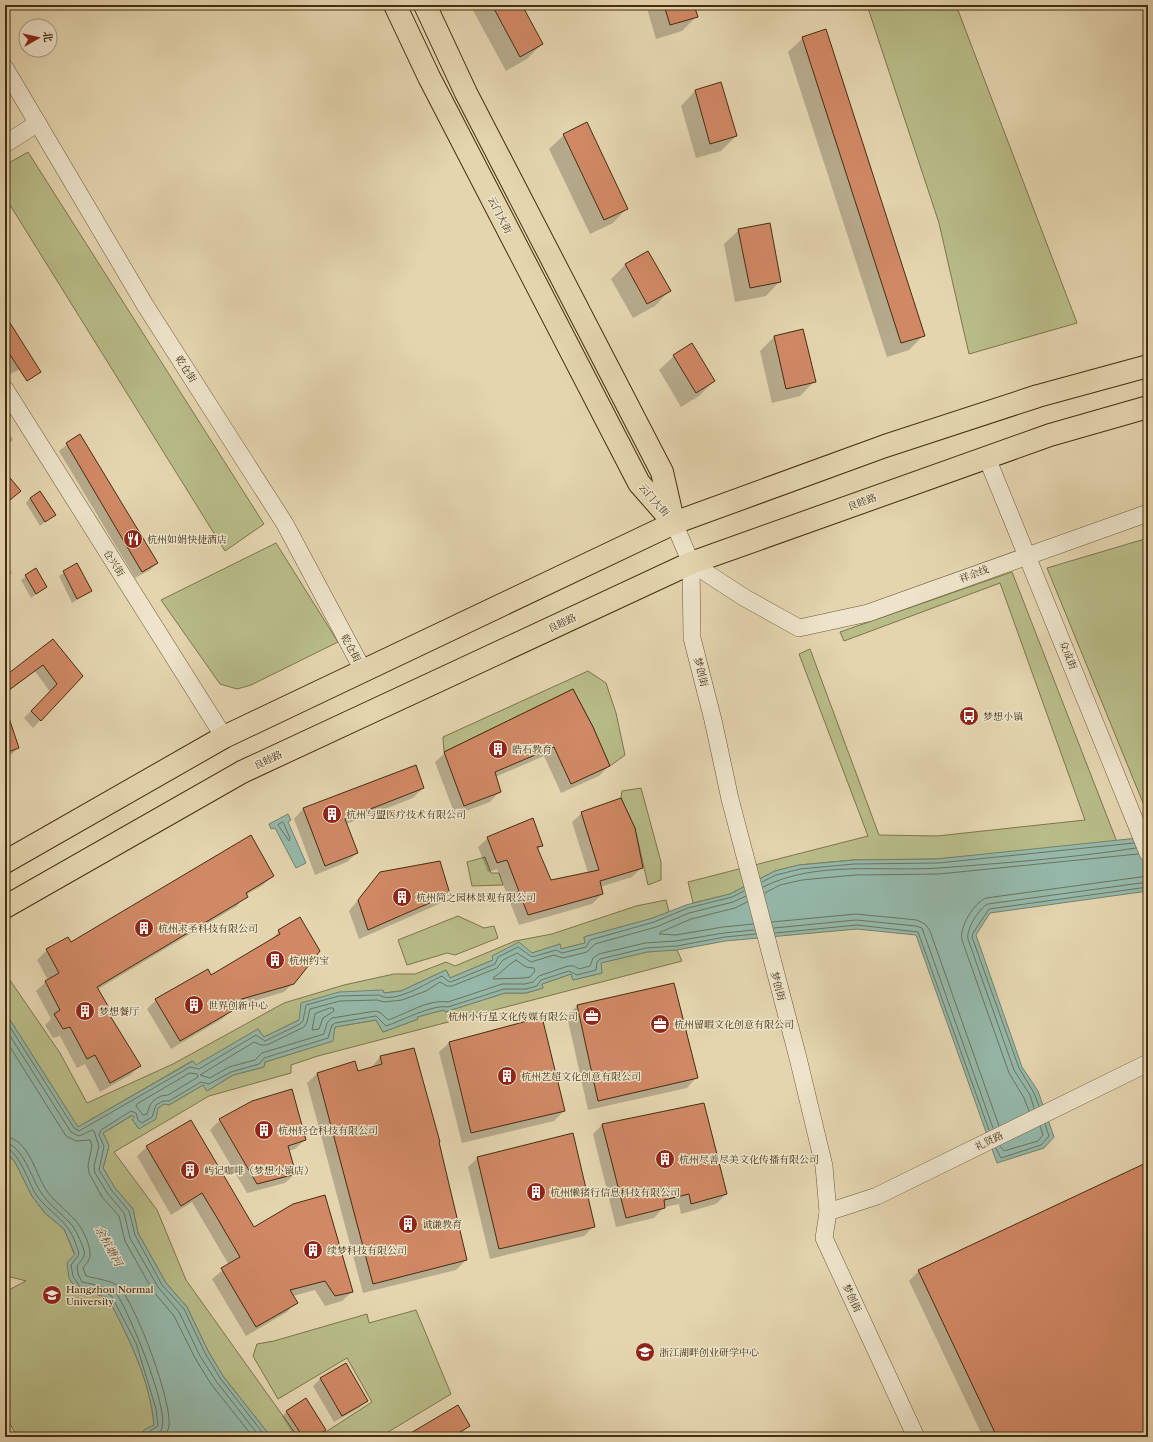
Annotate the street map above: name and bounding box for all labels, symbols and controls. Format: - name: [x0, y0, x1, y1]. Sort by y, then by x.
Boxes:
- north arrow: [18, 18, 58, 58]
- text: 北: [40, 30, 56, 43]
- street label: 云门大街: [485, 194, 515, 236]
- street label: 乾仓街: [172, 353, 200, 385]
- street label: 云门大街: [636, 481, 672, 519]
- street label: 良睦路: [846, 491, 878, 513]
- restaurant icon: 杭州如娟快捷酒店: [122, 528, 144, 550]
- place label: 杭州如娟快捷酒店: [147, 533, 227, 546]
- street label: 仓兴街: [101, 547, 127, 579]
- street label: 祥余线: [958, 563, 990, 585]
- street label: 良睦路: [546, 611, 578, 635]
- street label: 乾仓街: [338, 632, 364, 664]
- street label: 众成街: [1056, 639, 1080, 671]
- street label: 梦创街: [691, 656, 711, 688]
- bus stop icon: 梦想小镇: [958, 705, 980, 727]
- place label: 梦想小镇: [983, 710, 1023, 723]
- building icon: 皓石教育: [487, 738, 509, 760]
- place label: 皓石教育: [512, 743, 552, 756]
- street label: 良睦路: [252, 748, 284, 772]
- building icon: 杭州与盟医疗技术有限公司: [321, 803, 343, 825]
- place label: 杭州与盟医疗技术有限公司: [346, 808, 466, 821]
- building icon: 杭州简之园林景观有限公司: [391, 886, 413, 908]
- place label: 杭州简之园林景观有限公司: [416, 891, 536, 904]
- building icon: 杭州求圣科技有限公司: [133, 917, 155, 939]
- place label: 杭州求圣科技有限公司: [158, 922, 258, 935]
- building icon: 杭州约宝: [264, 949, 286, 971]
- place label: 杭州约宝: [289, 954, 329, 967]
- street label: 梦创街: [768, 970, 788, 1002]
- building icon: 世界创新中心: [183, 994, 205, 1016]
- place label: 世界创新中心: [208, 999, 268, 1012]
- building icon: 梦想餐厅: [74, 1000, 96, 1022]
- place label: 梦想餐厅: [99, 1005, 139, 1018]
- office icon: 杭州小行星文化传媒有限公司: [581, 1005, 603, 1027]
- place label: 杭州小行星文化传媒有限公司: [448, 1010, 578, 1023]
- office icon: 杭州留暇文化创意有限公司: [649, 1013, 671, 1035]
- place label: 杭州留暇文化创意有限公司: [674, 1018, 794, 1031]
- building icon: 杭州艺超文化创意有限公司: [496, 1065, 518, 1087]
- place label: 杭州艺超文化创意有限公司: [521, 1070, 641, 1083]
- building icon: 杭州轻仓科技有限公司: [253, 1119, 275, 1141]
- place label: 杭州轻仓科技有限公司: [278, 1124, 378, 1137]
- street label: 礼贤路: [973, 1129, 1005, 1153]
- building icon: 杭州尽善尽美文化传播有限公司: [654, 1148, 676, 1170]
- place label: 杭州尽善尽美文化传播有限公司: [679, 1153, 819, 1166]
- building icon: 屿记咖啡（梦想小镇店）: [179, 1159, 201, 1181]
- place label: 屿记咖啡（梦想小镇店）: [204, 1164, 314, 1177]
- building icon: 杭州懒猪行信息科技有限公司: [525, 1181, 547, 1203]
- place label: 杭州懒猪行信息科技有限公司: [550, 1186, 680, 1199]
- building icon: 诚谦教育: [397, 1213, 419, 1235]
- place label: 诚谦教育: [422, 1218, 462, 1231]
- water label: 余杭塘河: [92, 1223, 127, 1270]
- building icon: 续梦科技有限公司: [302, 1239, 324, 1261]
- place label: 续梦科技有限公司: [327, 1244, 407, 1257]
- street label: 梦创街: [840, 1282, 864, 1314]
- place label: Hangzhou Normal University: [66, 1283, 154, 1308]
- school or university icon: Hangzhou Normal University: [41, 1284, 63, 1306]
- school or university icon: 浙江湖畔创业研学中心: [634, 1341, 656, 1363]
- place label: 浙江湖畔创业研学中心: [659, 1346, 759, 1359]

